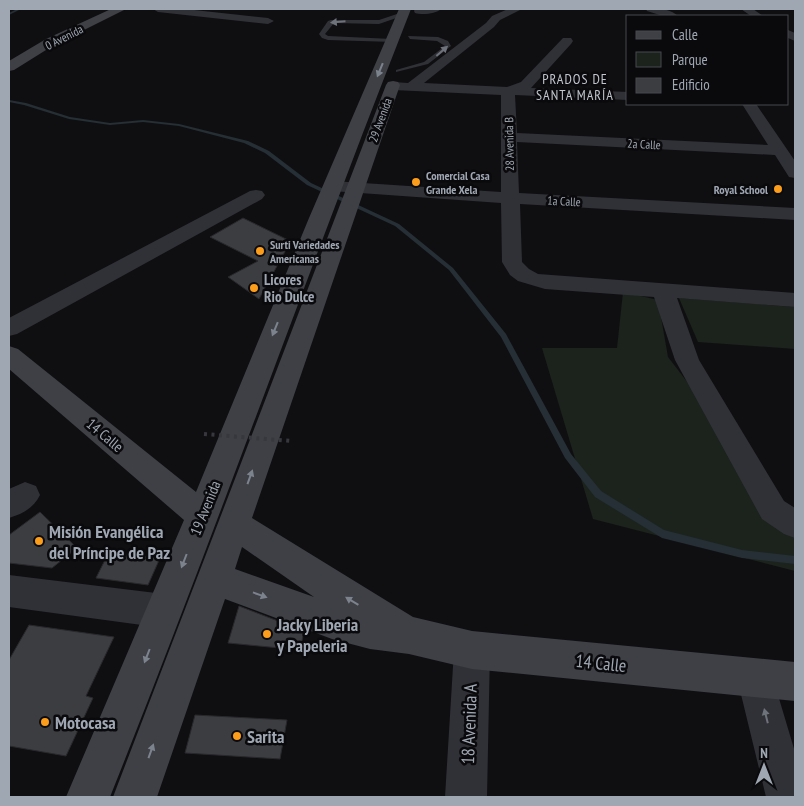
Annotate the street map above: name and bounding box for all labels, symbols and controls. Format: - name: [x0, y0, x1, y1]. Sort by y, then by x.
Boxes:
- legend: [626, 15, 789, 105]
- one-way arrow: [330, 18, 346, 26]
- street label: 0 Avenida: [43, 21, 86, 53]
- text: Calle: [672, 25, 698, 44]
- one-way arrow: [435, 46, 448, 57]
- text: Parque: [672, 50, 708, 69]
- one-way arrow: [375, 63, 383, 77]
- district label: PRADOS DE SANTA MARÍA: [536, 70, 614, 104]
- text: Edificio: [672, 75, 710, 94]
- street label: 29 Avenida: [365, 96, 395, 144]
- street label: 28 Avenida B: [501, 117, 517, 171]
- street label: 2a Calle: [627, 136, 661, 152]
- place label: Comercial Casa Grande Xela: [426, 168, 490, 197]
- marker: Comercial Casa Grande Xela: [410, 176, 422, 188]
- place label: Royal School: [714, 182, 768, 197]
- marker: Royal School: [772, 183, 784, 195]
- street label: 1a Calle: [547, 193, 581, 209]
- place label: Surti Variedades Americanas: [269, 237, 340, 266]
- marker: Surti Variedades Americanas: [254, 245, 266, 257]
- place label: Licores Rio Dulce: [264, 270, 315, 306]
- marker: Licores Rio Dulce: [248, 282, 260, 294]
- one-way arrow: [271, 322, 279, 336]
- street label: 14 Calle: [83, 414, 127, 456]
- one-way arrow: [246, 469, 254, 484]
- street label: 19 Avenida: [185, 478, 225, 538]
- place label: Misión Evangélica del Príncipe de Paz: [49, 520, 170, 564]
- marker: Misión Evangélica del Príncipe de Paz: [33, 535, 45, 547]
- one-way arrow: [180, 554, 188, 569]
- one-way arrow: [253, 591, 268, 599]
- one-way arrow: [346, 596, 359, 605]
- place label: Jacky Liberia y Papeleria: [276, 613, 358, 657]
- marker: Jacky Liberia y Papeleria: [261, 628, 273, 640]
- one-way arrow: [142, 649, 150, 663]
- street label: 14 Calle: [574, 649, 628, 677]
- street label: 18 Avenida A: [456, 683, 482, 765]
- one-way arrow: [762, 709, 770, 724]
- place label: Motocasa: [55, 711, 116, 734]
- marker: Motocasa: [39, 716, 51, 728]
- place label: Sarita: [247, 725, 284, 748]
- marker: Sarita: [231, 730, 243, 742]
- north arrow: [739, 741, 789, 791]
- one-way arrow: [148, 744, 156, 759]
- text: N: [760, 744, 768, 762]

